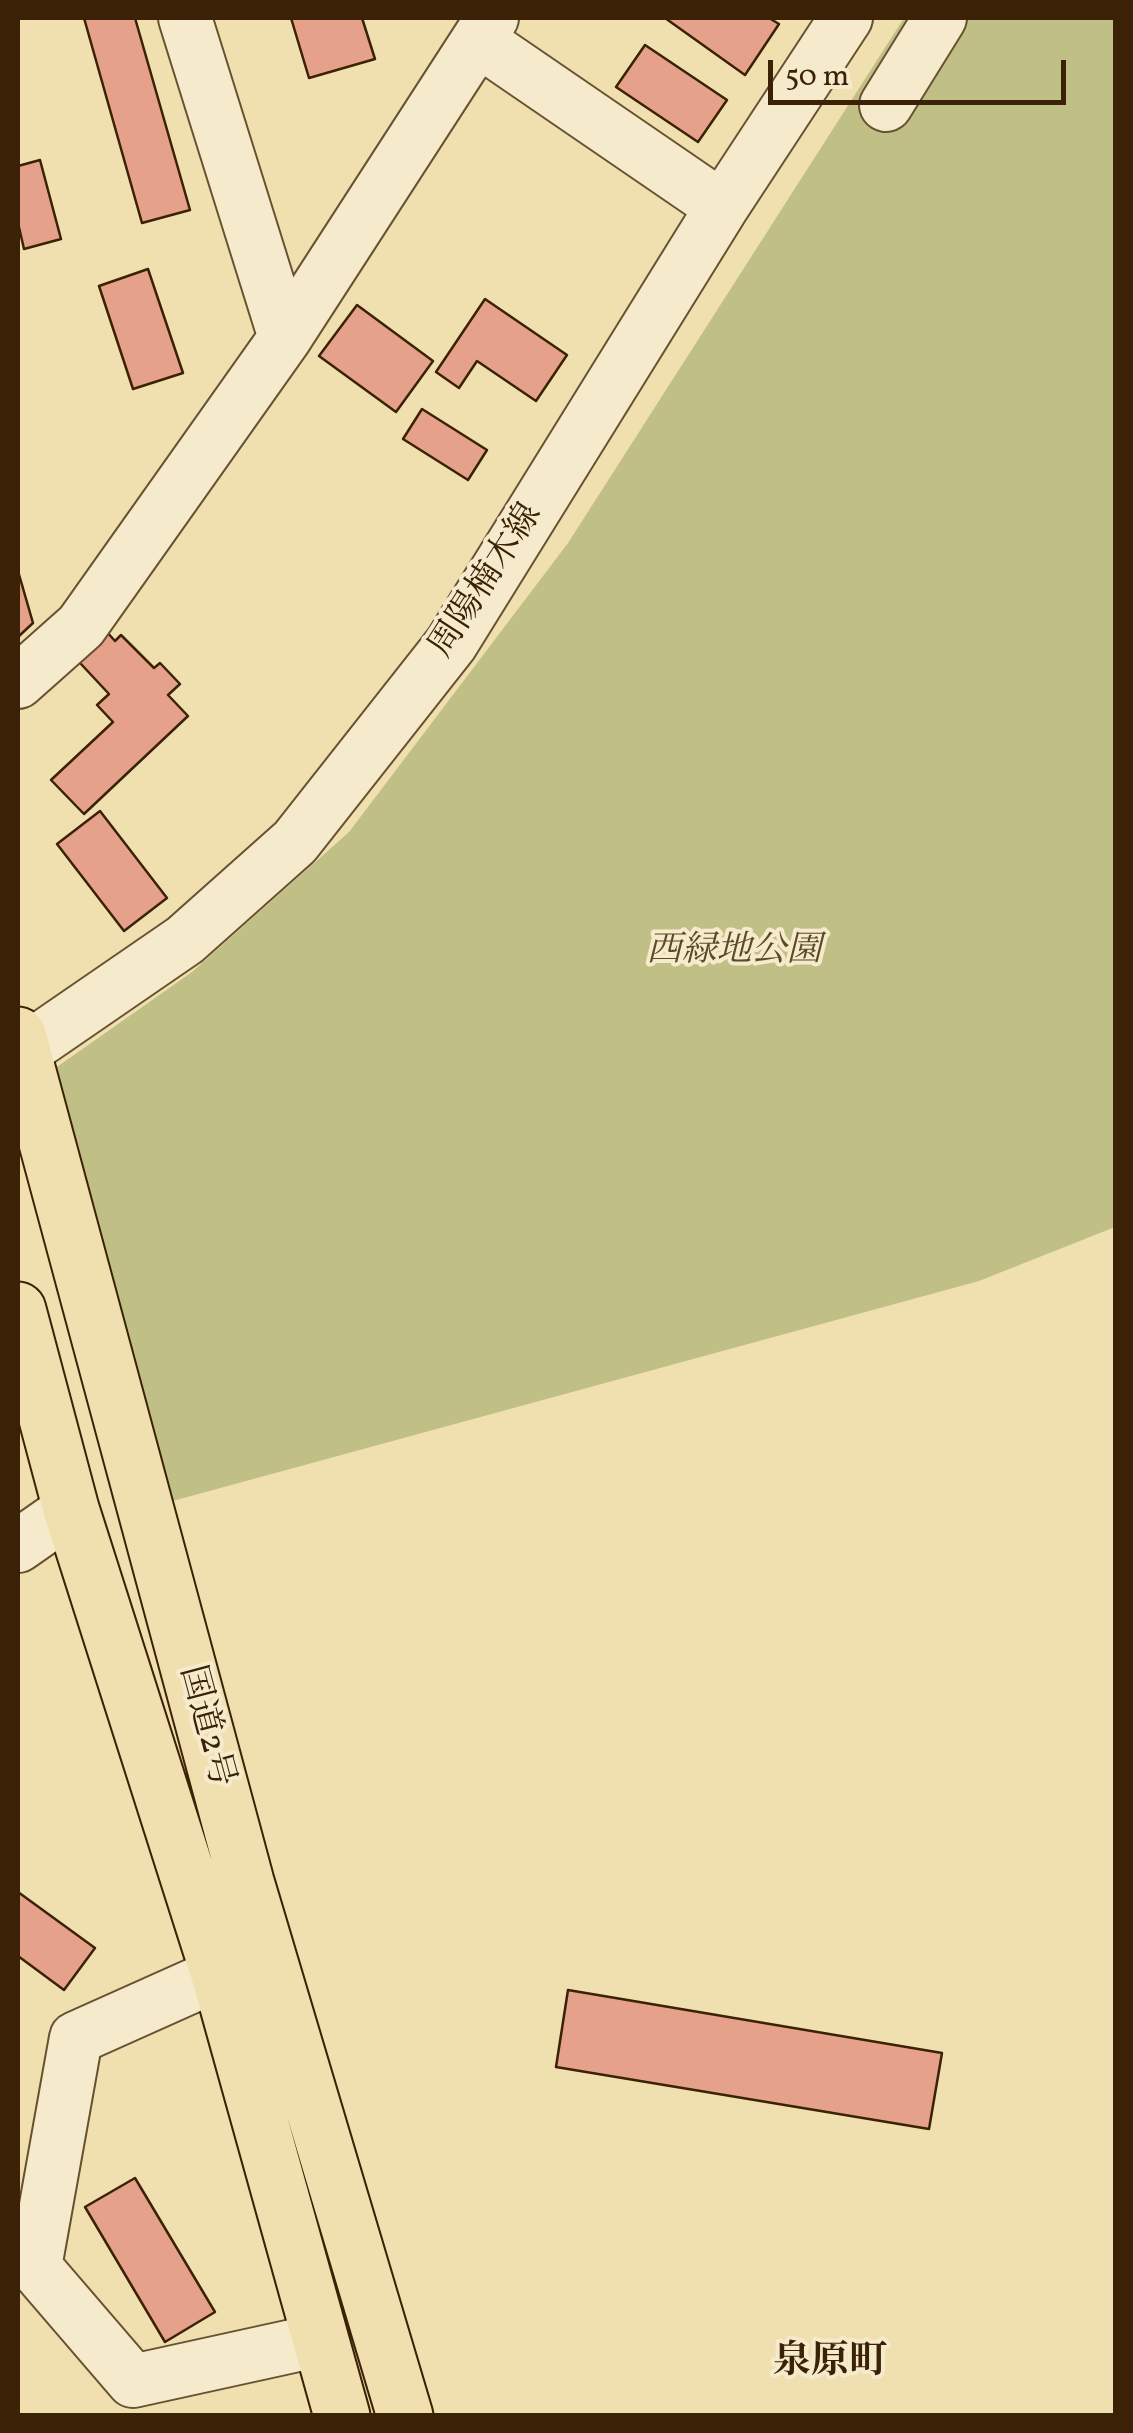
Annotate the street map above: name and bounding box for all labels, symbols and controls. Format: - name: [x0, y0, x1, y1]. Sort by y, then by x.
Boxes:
- scale bar: [773, 40, 1070, 102]
- text: 50 m: [785, 56, 849, 98]
- street label: 周陽楠木線: [423, 497, 553, 667]
- park label: 西緑地公園: [647, 933, 821, 975]
- street label: 国道2号: [168, 1662, 240, 1792]
- district label: 泉原町: [773, 2342, 887, 2388]

